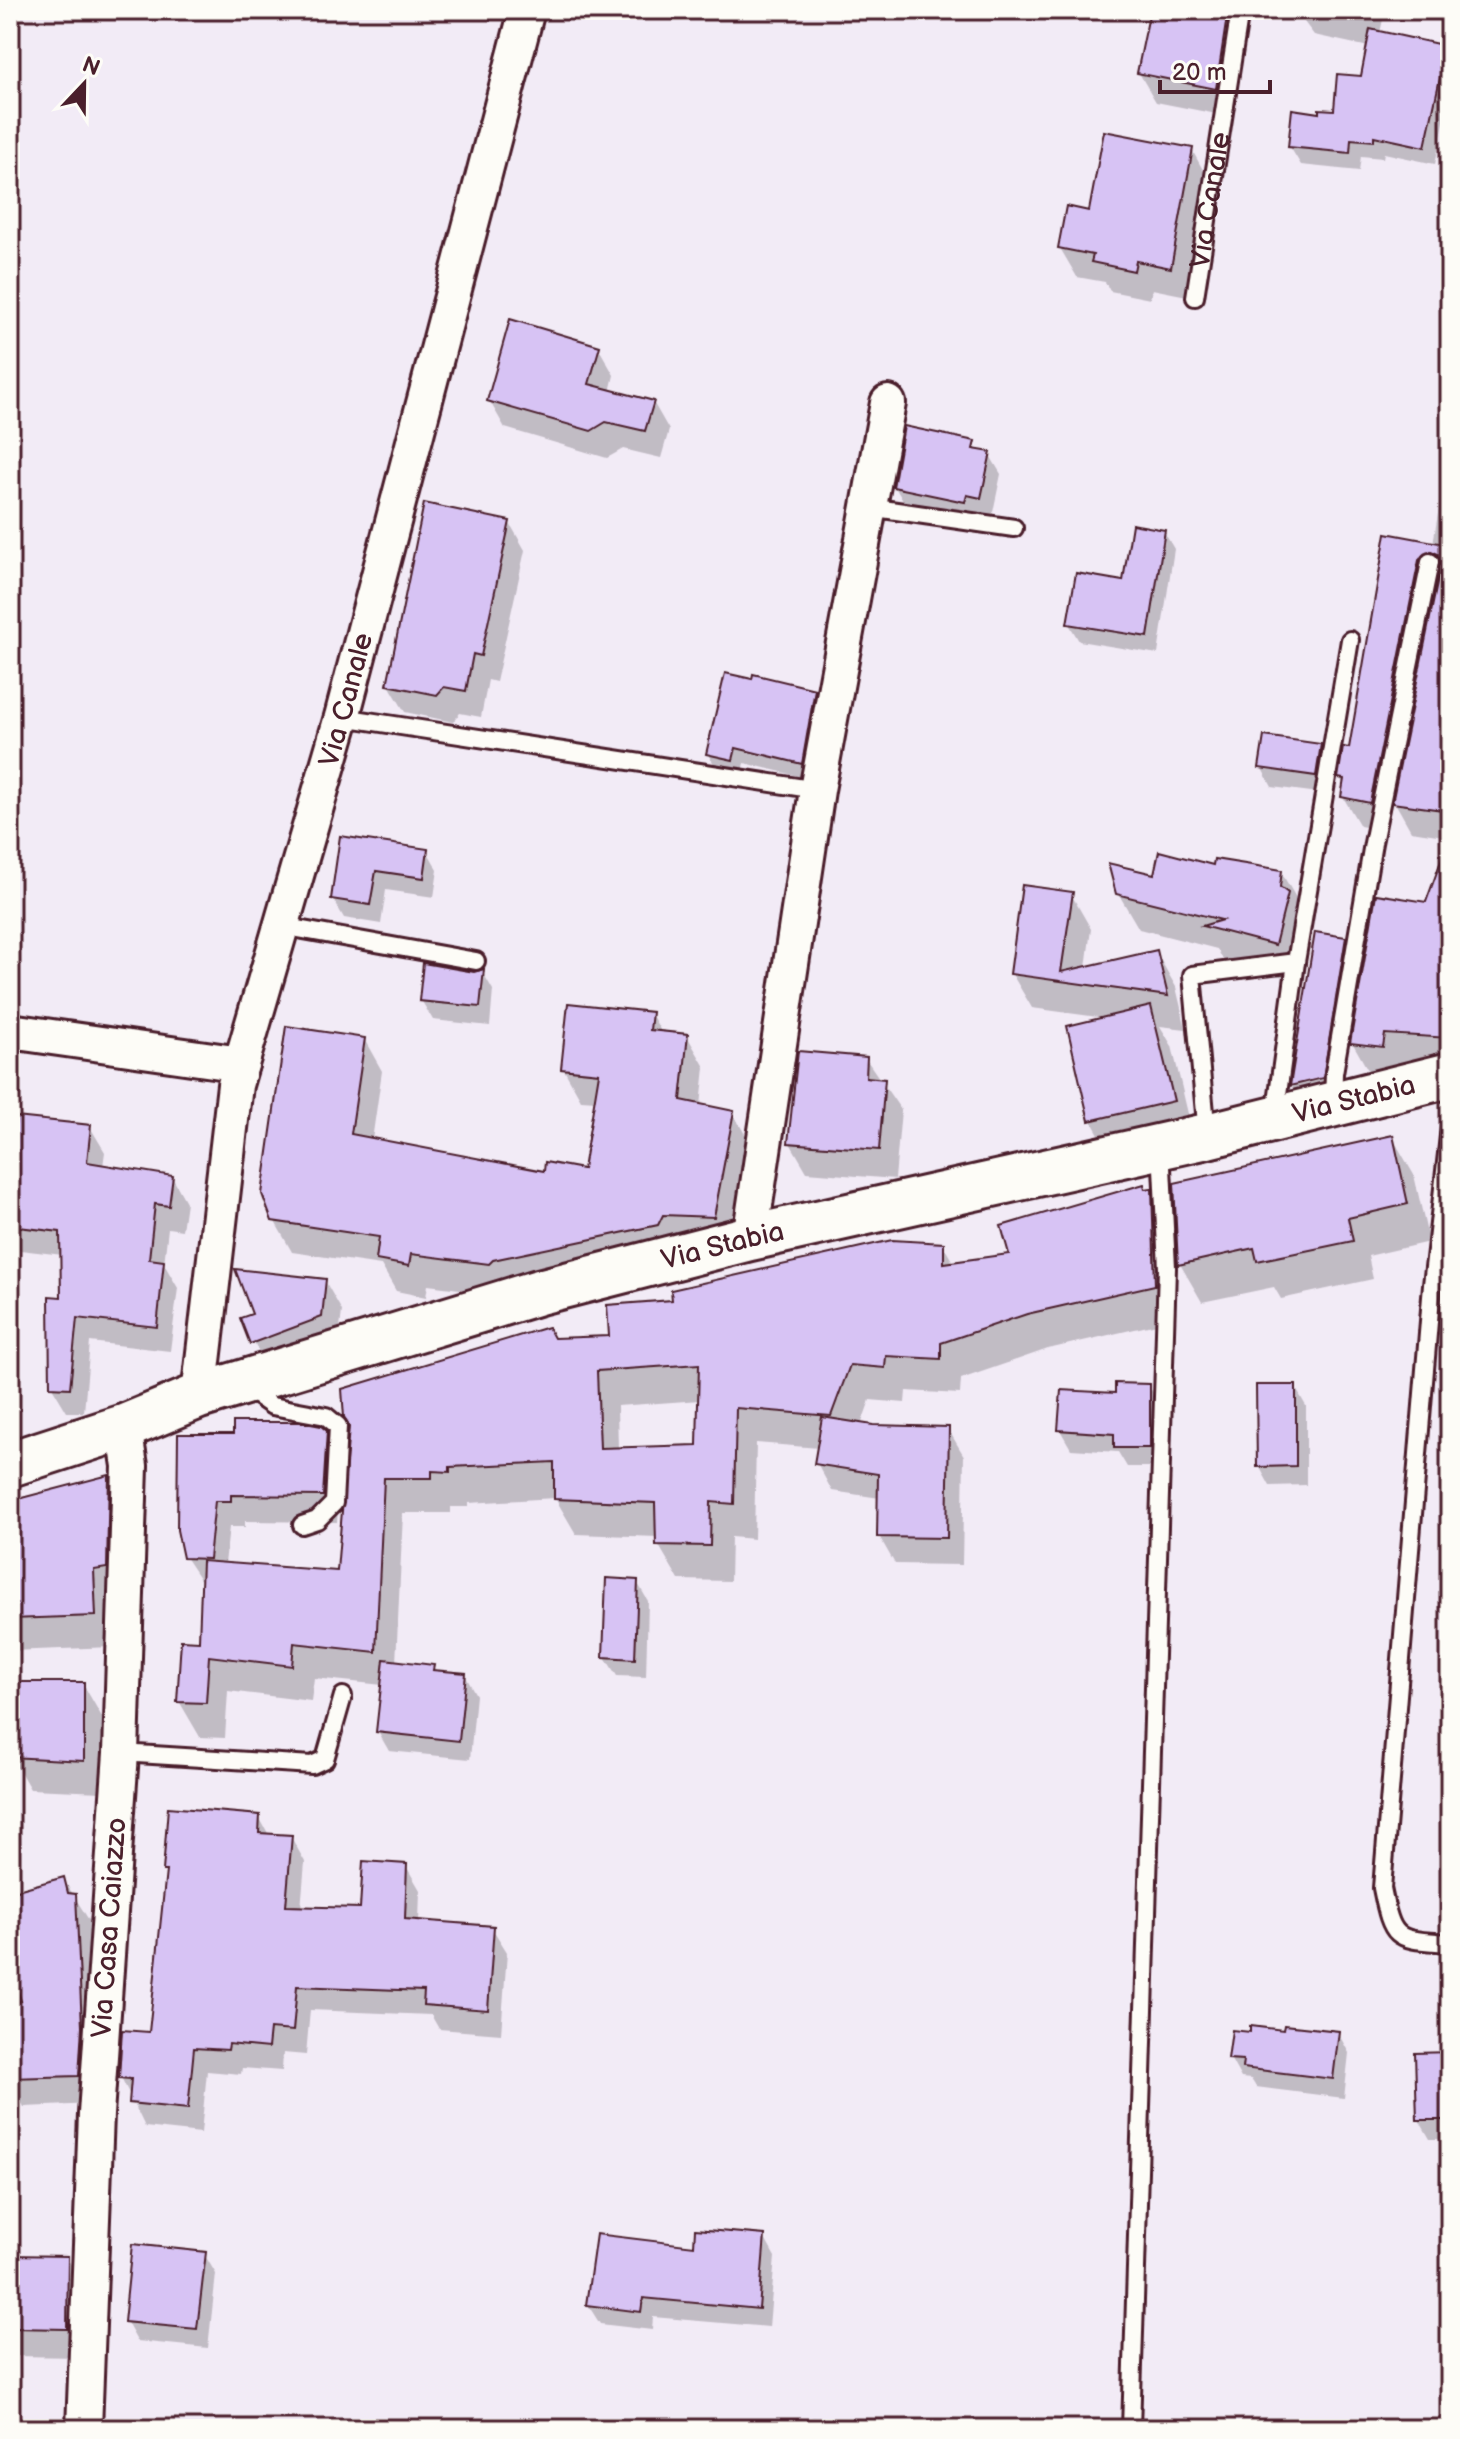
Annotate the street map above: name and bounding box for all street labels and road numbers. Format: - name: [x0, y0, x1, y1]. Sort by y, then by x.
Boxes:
- street label: Via Canale: [1183, 130, 1237, 271]
- street label: Via Canale: [312, 629, 380, 771]
- street label: Via Stabia: [1289, 1068, 1419, 1130]
- street label: Via Stabia: [658, 1214, 787, 1277]
- street label: Via Casa Caiazzo: [85, 1816, 133, 2039]

